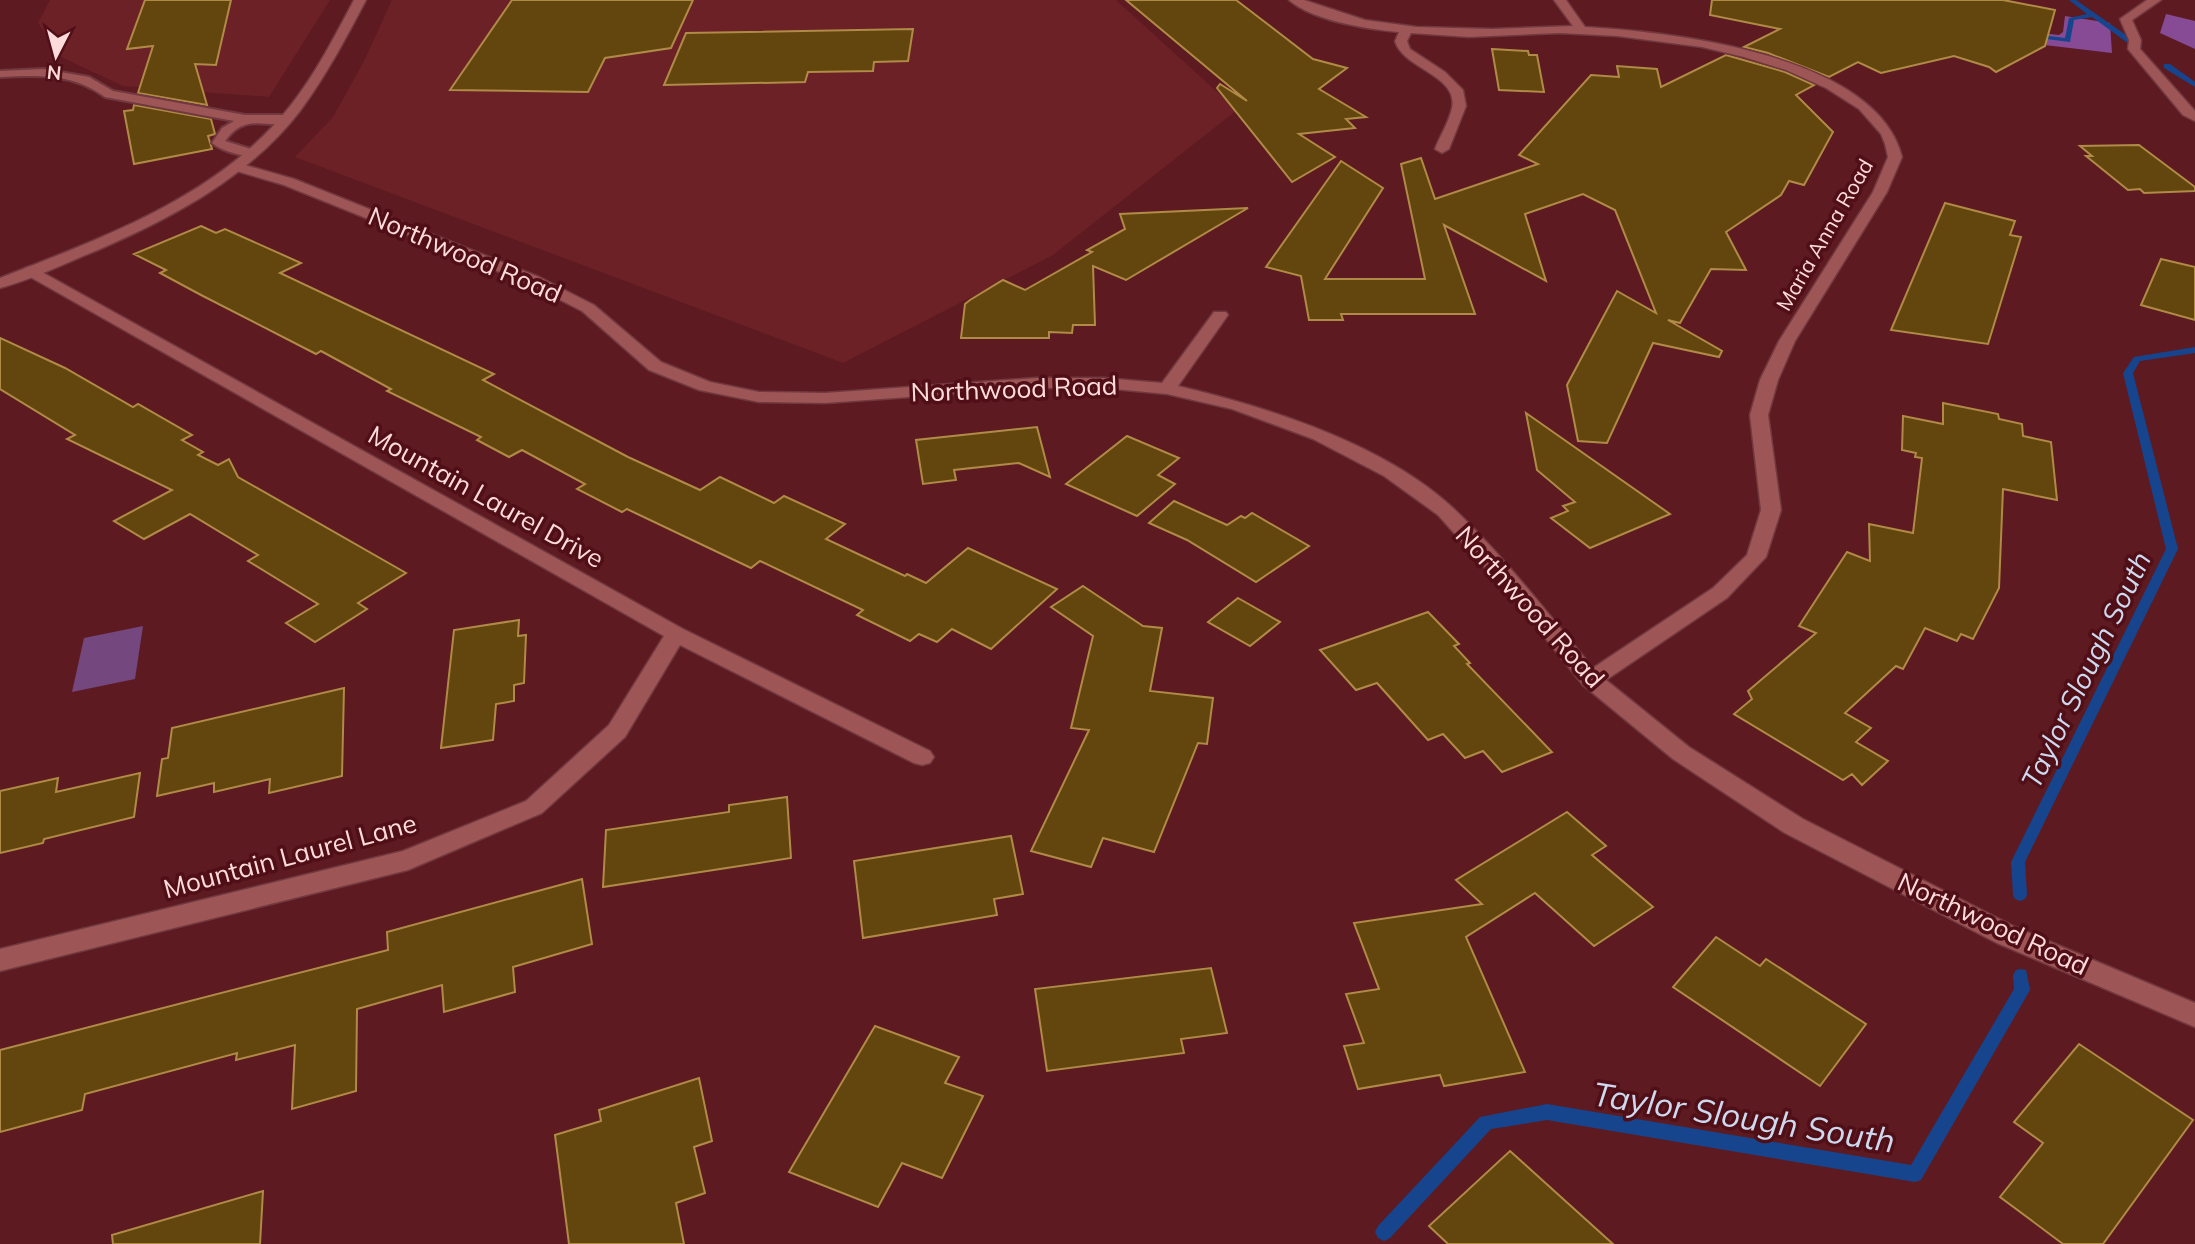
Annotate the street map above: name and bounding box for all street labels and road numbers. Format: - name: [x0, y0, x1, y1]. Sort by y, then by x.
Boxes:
- street label: Maria Anna Road: [1770, 154, 1878, 315]
- street label: Northwood Road: [364, 199, 567, 310]
- street label: Northwood Road: [910, 368, 1118, 409]
- street label: Mountain Laurel Drive: [363, 418, 610, 575]
- street label: Northwood Road: [1449, 519, 1612, 695]
- street label: Mountain Laurel Lane: [160, 806, 420, 905]
- street label: Northwood Road: [1893, 865, 2094, 982]

